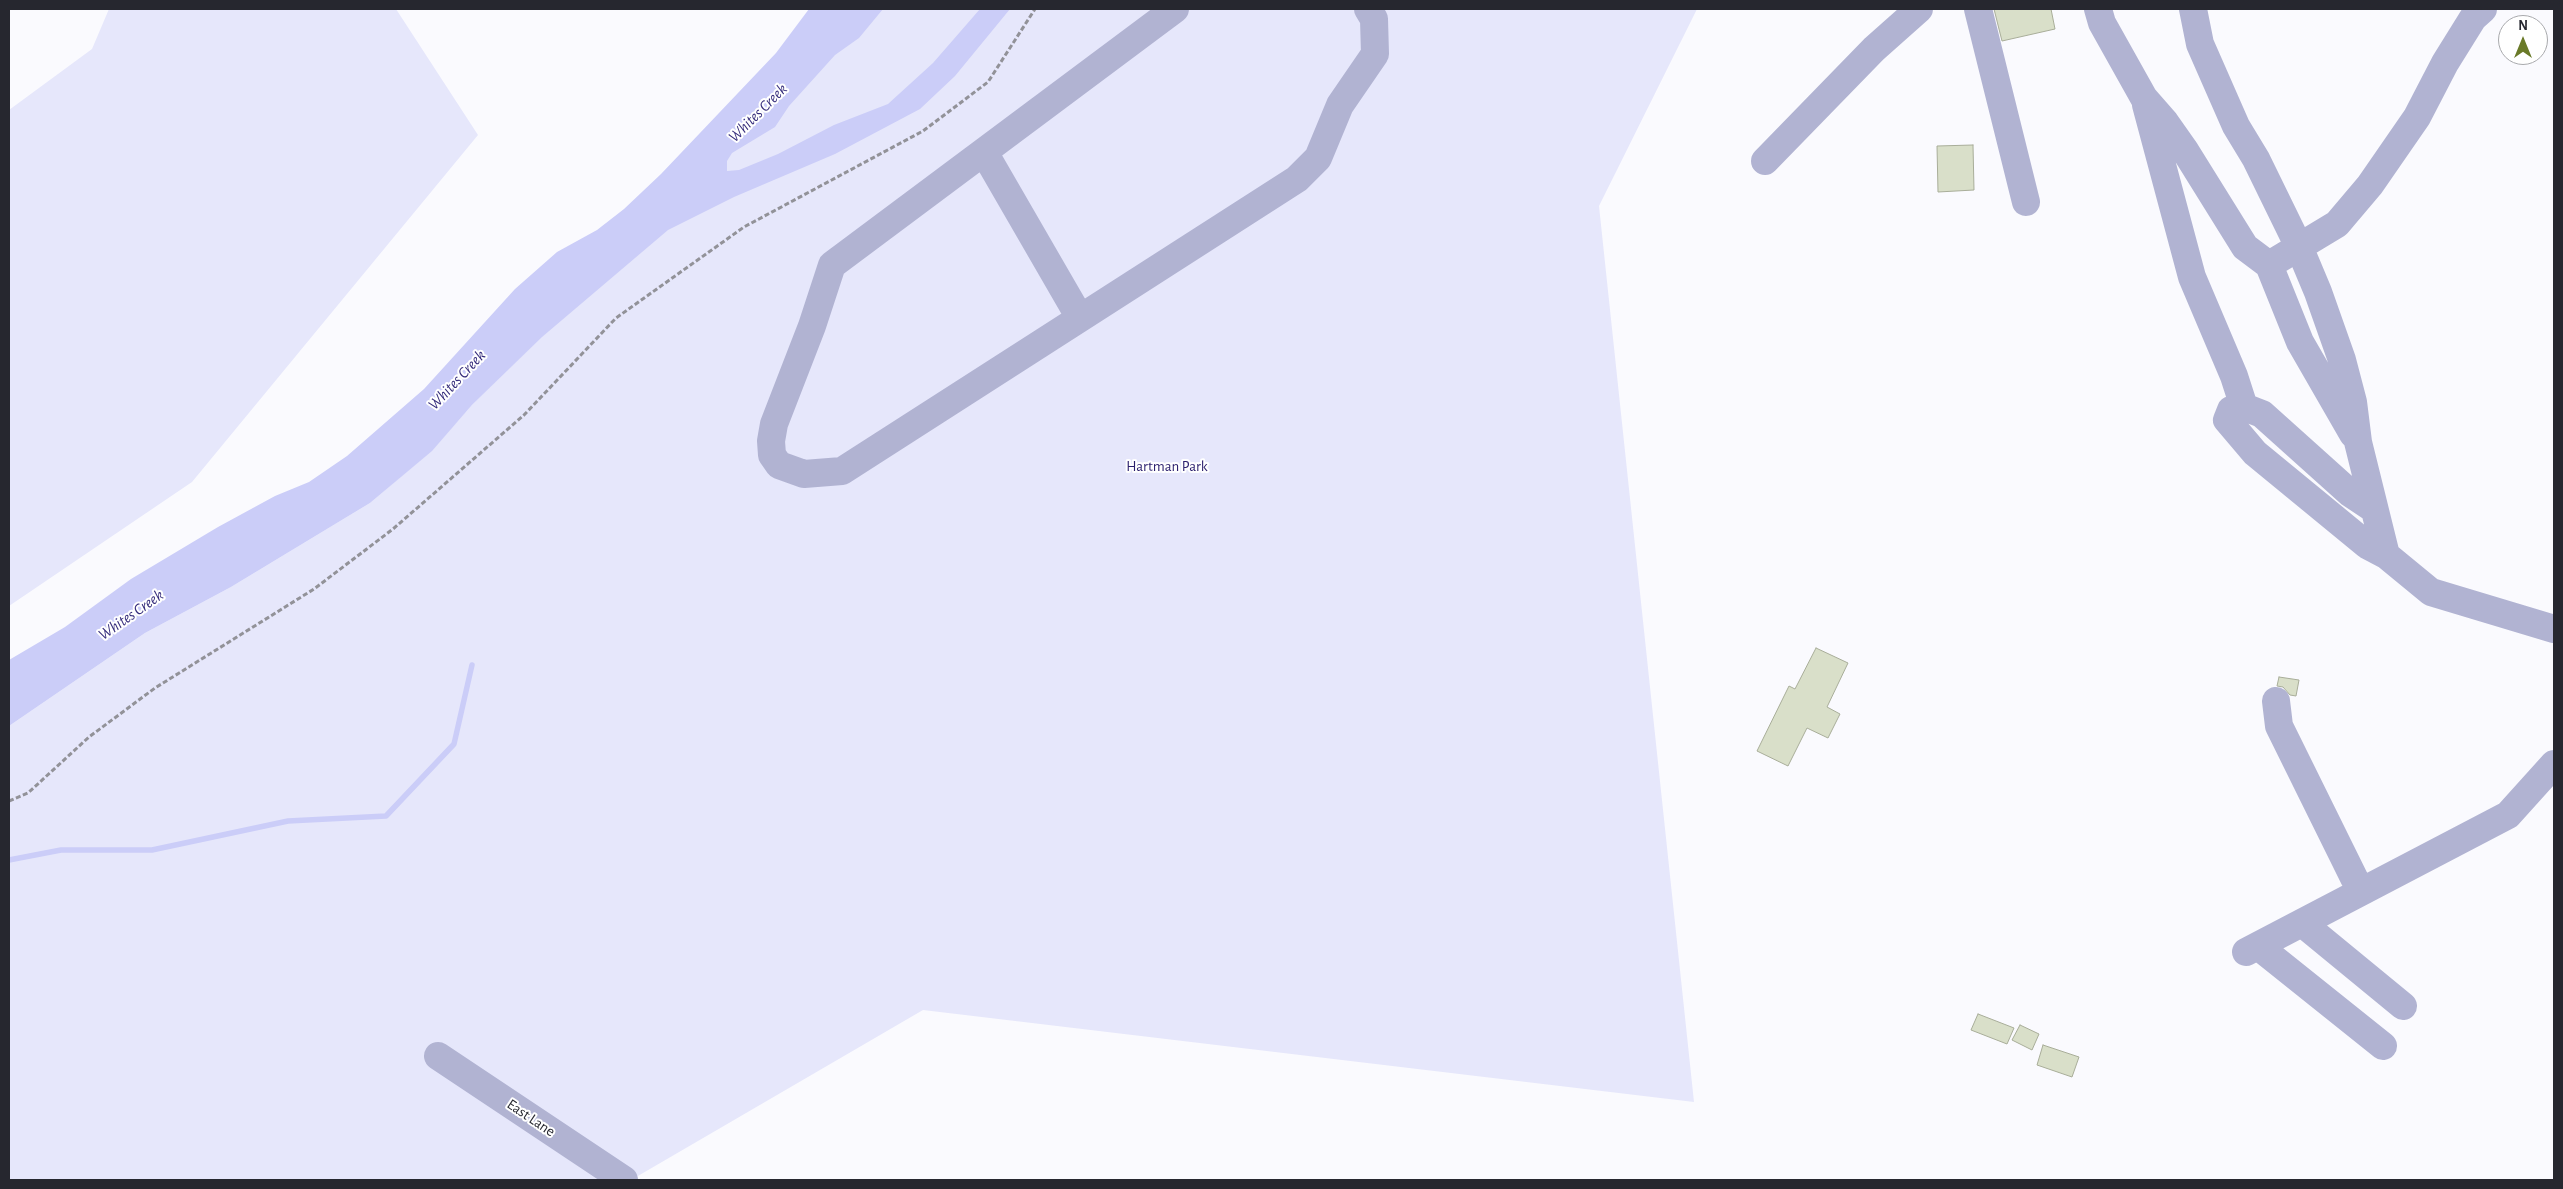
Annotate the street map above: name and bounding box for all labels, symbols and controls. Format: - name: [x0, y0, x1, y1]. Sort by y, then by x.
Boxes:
- north arrow: [2498, 15, 2548, 65]
- text: N: [2518, 19, 2528, 33]
- water label: Whites Creek: [725, 80, 791, 146]
- water label: Whites Creek: [424, 346, 490, 414]
- park label: Hartman Park: [1126, 457, 1208, 475]
- water label: Whites Creek: [95, 586, 167, 644]
- street label: East Lane: [503, 1095, 559, 1141]

